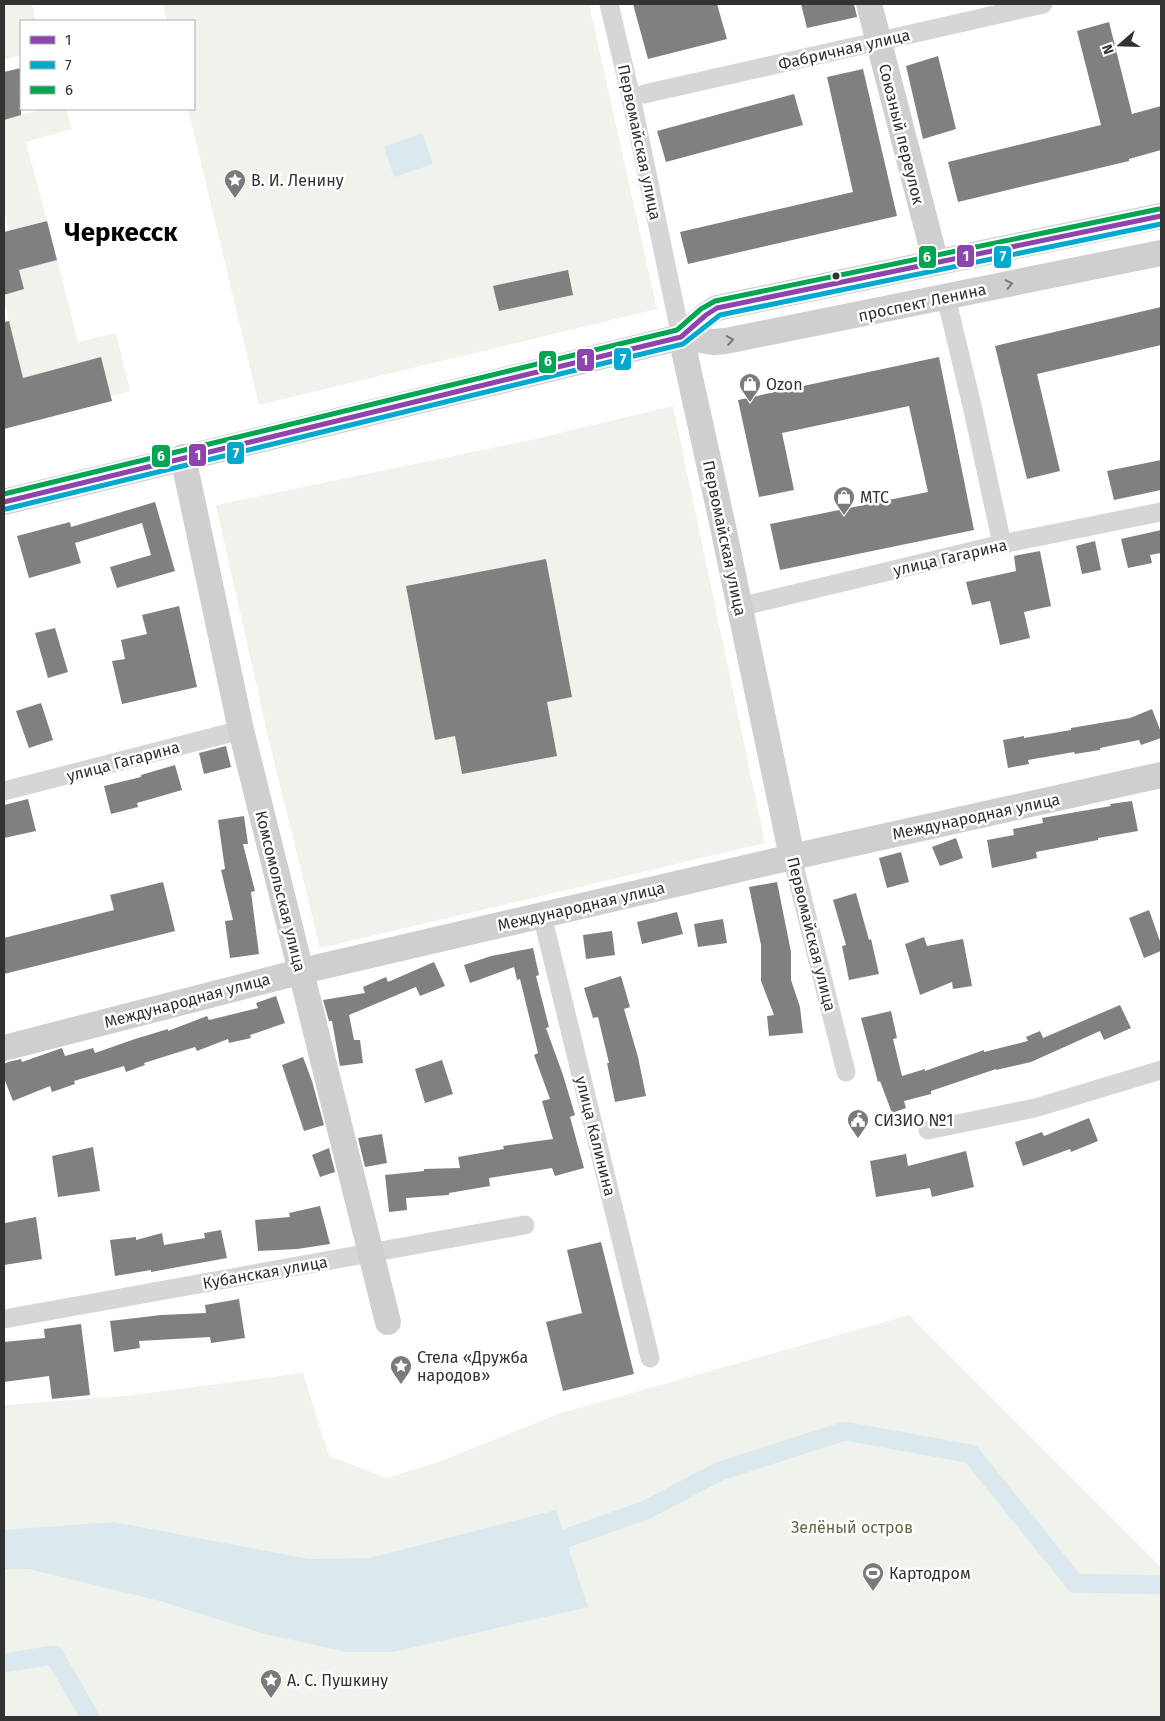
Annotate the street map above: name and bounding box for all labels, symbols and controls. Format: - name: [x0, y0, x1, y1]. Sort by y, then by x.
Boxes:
- legend: [20, 20, 195, 110]
- north arrow: [1095, 20, 1145, 70]
- street label: Фабричная улица: [776, 25, 912, 74]
- text: 1: [65, 31, 72, 49]
- text: N: [1099, 42, 1118, 57]
- text: 7: [65, 56, 72, 74]
- street label: Союзный переулок: [875, 62, 928, 207]
- street label: Первомайская улица: [614, 63, 665, 222]
- text: 6: [65, 81, 73, 99]
- place icon: В. И. Ленину: [223, 168, 247, 199]
- place label: В. И. Ленину: [251, 171, 344, 190]
- district label: Черкесск: [65, 217, 178, 248]
- line badge: 1: [956, 244, 975, 268]
- line badge: 6: [918, 245, 937, 269]
- line badge: 7: [993, 245, 1012, 269]
- text: 1: [963, 248, 969, 265]
- text: 7: [1000, 248, 1007, 265]
- text: 6: [923, 249, 931, 266]
- unlabelled marker: [831, 271, 841, 281]
- one-way arrow: [1005, 279, 1013, 289]
- street label: проспект Ленина: [856, 280, 988, 325]
- one-way arrow: [726, 335, 734, 346]
- line badge: 7: [613, 347, 632, 371]
- line badge: 1: [576, 348, 595, 372]
- line badge: 6: [538, 350, 557, 374]
- text: 7: [620, 351, 627, 368]
- text: 1: [582, 352, 588, 369]
- text: 6: [544, 353, 552, 370]
- shop icon: Ozon: [738, 372, 762, 403]
- place label: Ozon: [766, 375, 803, 394]
- line badge: 7: [226, 441, 245, 465]
- line badge: 1: [188, 443, 207, 467]
- line badge: 6: [151, 444, 171, 468]
- text: 7: [233, 445, 240, 462]
- text: 1: [195, 447, 201, 464]
- text: 6: [157, 448, 165, 465]
- street label: Первомайская улица: [699, 459, 750, 618]
- shop icon: МТС: [832, 485, 856, 516]
- place label: МТС: [860, 488, 889, 507]
- street label: улица Гагарина: [891, 535, 1009, 580]
- street label: улица Гагарина: [65, 737, 182, 786]
- street label: Международная улица: [891, 789, 1062, 844]
- street label: Комсомольская улица: [251, 809, 310, 974]
- street label: Первомайская улица: [783, 855, 840, 1013]
- street label: Международная улица: [496, 878, 667, 935]
- street label: Международная улица: [102, 969, 272, 1032]
- street label: улица Калинина: [571, 1074, 620, 1198]
- public building icon: СИЗИО №1: [846, 1108, 870, 1139]
- place label: СИЗИО №1: [874, 1111, 953, 1130]
- street label: Кубанская улица: [201, 1252, 329, 1293]
- place label: Стела «Дружба народов»: [417, 1348, 528, 1385]
- place icon: Стела «Дружба народов»: [389, 1354, 413, 1385]
- park label: Зелёный остров: [791, 1518, 913, 1537]
- sports icon: Картодром: [861, 1561, 885, 1592]
- place label: Картодром: [889, 1564, 971, 1583]
- place icon: А. С. Пушкину: [259, 1668, 283, 1699]
- place label: А. С. Пушкину: [287, 1671, 388, 1690]

